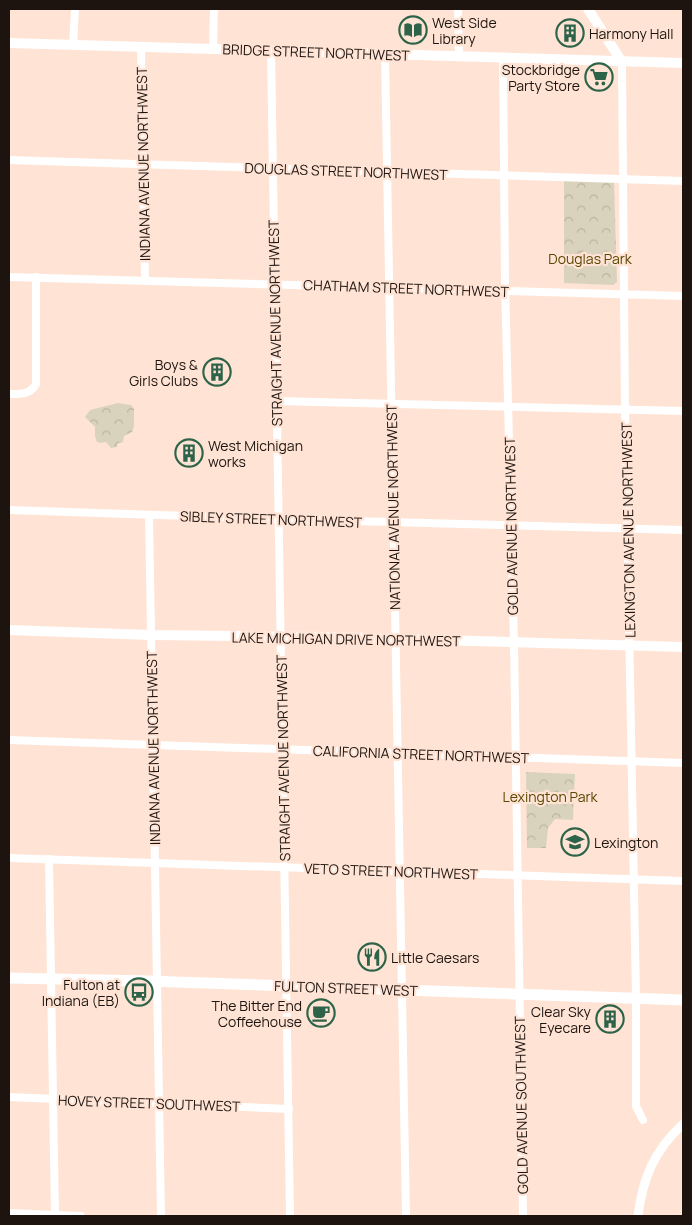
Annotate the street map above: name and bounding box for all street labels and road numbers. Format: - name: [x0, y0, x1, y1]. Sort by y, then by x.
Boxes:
- street label: BRIDGE STREET NORTHWEST: [222, 39, 411, 65]
- street label: INDIANA AVENUE NORTHWEST: [132, 66, 154, 261]
- street label: DOUGLAS STREET NORTHWEST: [244, 158, 448, 184]
- street label: STRAIGHT AVENUE NORTHWEST: [264, 219, 286, 427]
- street label: CHATHAM STREET NORTHWEST: [303, 275, 510, 301]
- street label: NATIONAL AVENUE NORTHWEST: [382, 403, 404, 610]
- street label: LEXINGTON AVENUE NORTHWEST: [617, 421, 639, 638]
- street label: GOLD AVENUE NORTHWEST: [500, 436, 522, 615]
- street label: SIBLEY STREET NORTHWEST: [180, 506, 363, 532]
- street label: LAKE MICHIGAN DRIVE NORTHWEST: [231, 628, 461, 651]
- street label: INDIANA AVENUE NORTHWEST: [142, 650, 164, 845]
- street label: STRAIGHT AVENUE NORTHWEST: [272, 654, 294, 862]
- street label: CALIFORNIA STREET NORTHWEST: [313, 741, 530, 767]
- street label: VETO STREET NORTHWEST: [304, 858, 479, 884]
- street label: FULTON STREET WEST: [274, 976, 419, 1000]
- street label: GOLD AVENUE SOUTHWEST: [510, 1015, 532, 1194]
- street label: HOVEY STREET SOUTHWEST: [57, 1090, 241, 1116]

